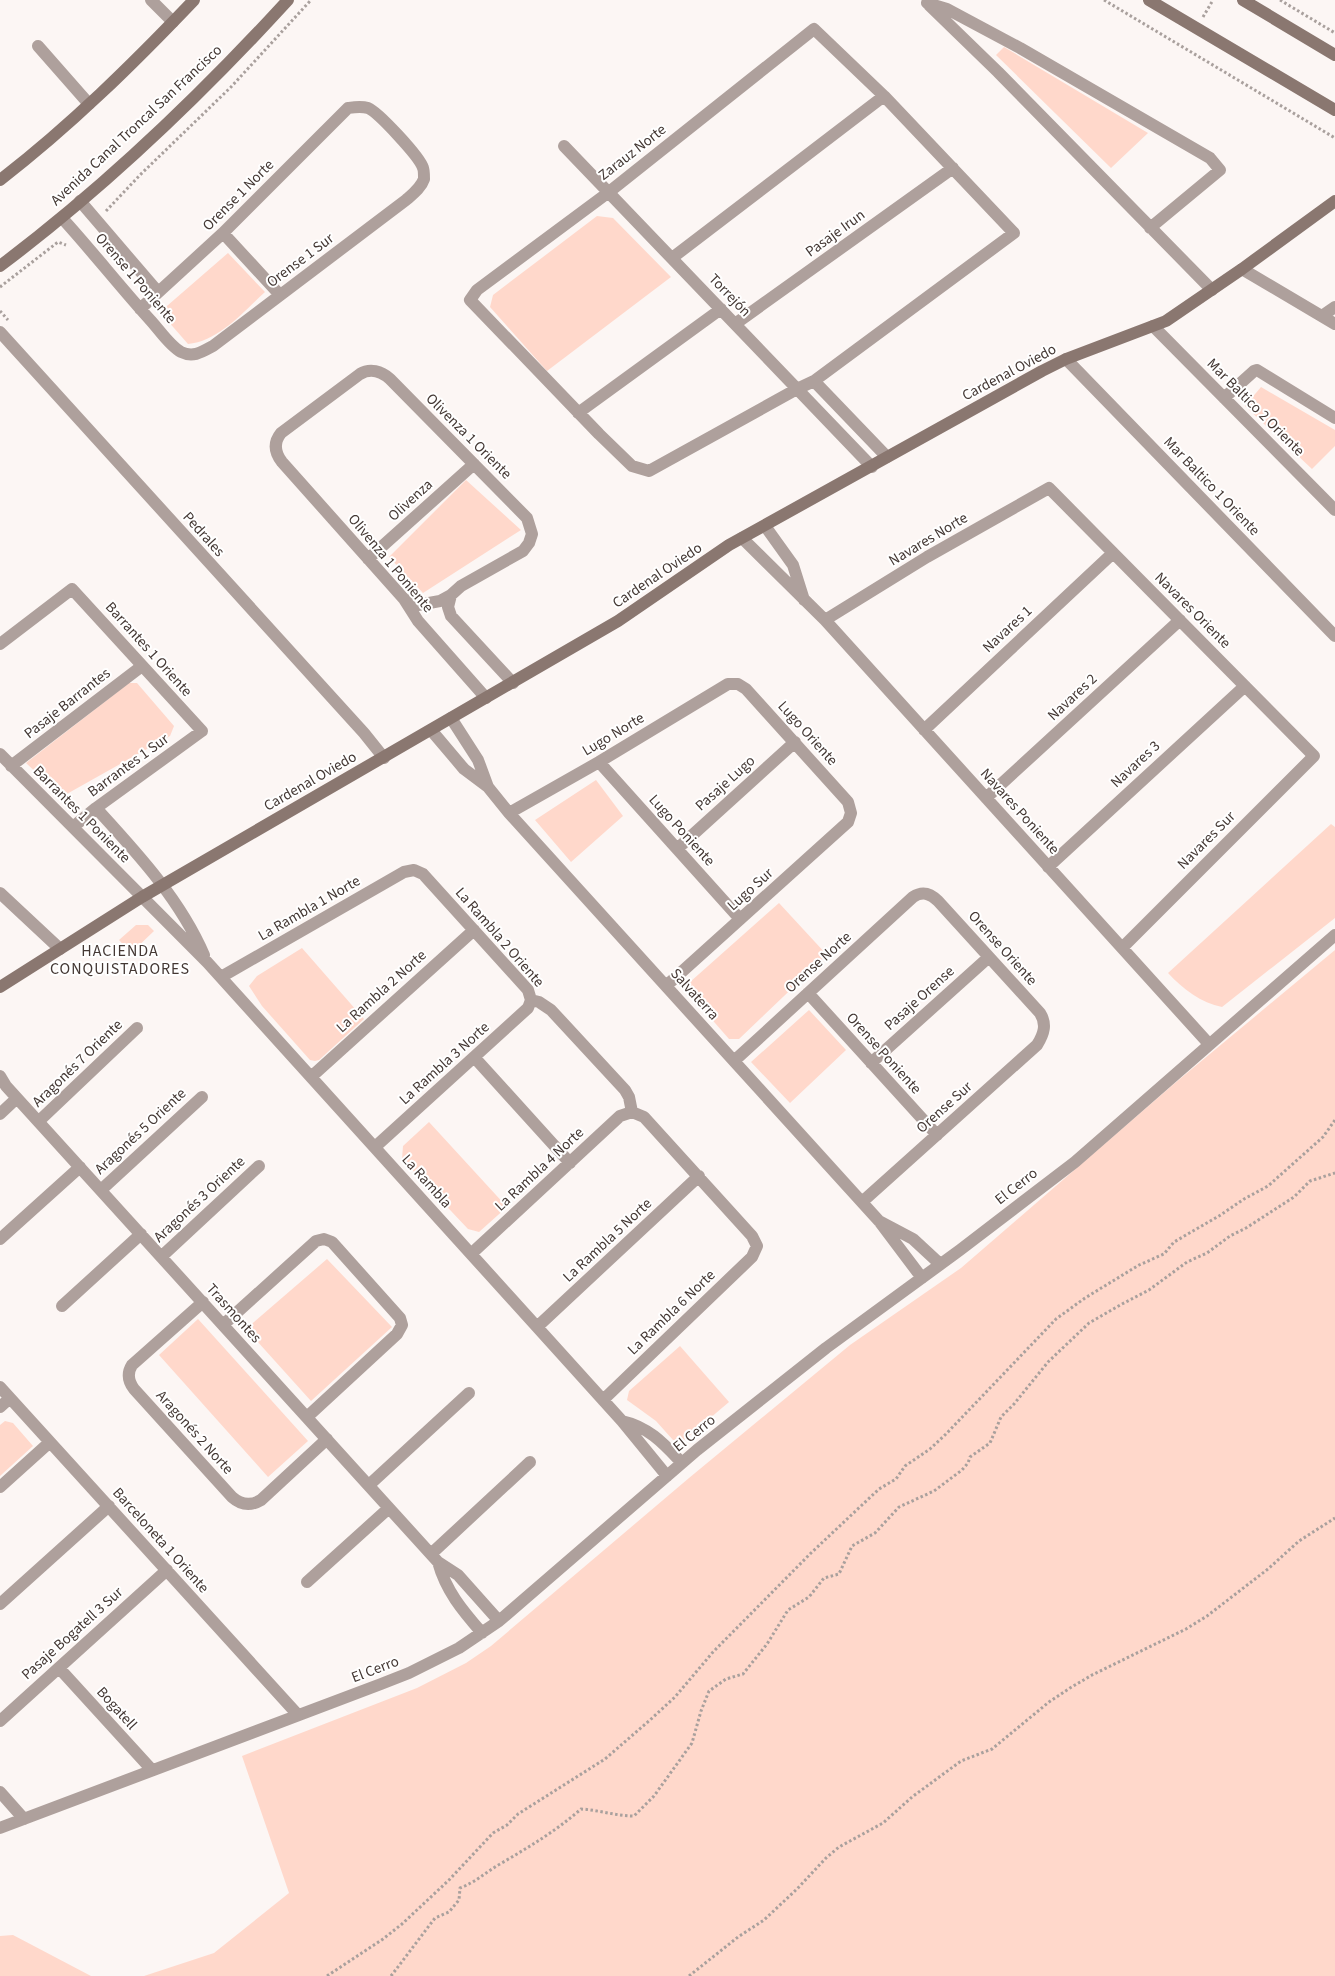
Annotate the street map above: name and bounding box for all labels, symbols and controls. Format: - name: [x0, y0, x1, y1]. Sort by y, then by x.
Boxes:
- street label: Avenida Canal Troncal San Francisco: [46, 40, 227, 211]
- street label: Zarauz Norte: [594, 119, 671, 186]
- street label: Orense 1 Norte: [198, 155, 279, 236]
- street label: Pasaje Irun: [801, 205, 869, 262]
- street label: Orense 1 Poniente: [90, 228, 181, 328]
- street label: Orense 1 Sur: [262, 228, 339, 293]
- street label: Torrejón: [704, 269, 756, 322]
- street label: Cardenal Oviedo: [958, 339, 1060, 406]
- street label: Mar Baltico 2 Oriente: [1202, 354, 1309, 461]
- street label: Olivenza 1 Oriente: [421, 389, 516, 484]
- street label: Mar Baltico 1 Oriente: [1159, 432, 1265, 541]
- street label: Olivenza: [383, 475, 437, 526]
- street label: Pedrales: [178, 507, 229, 561]
- street label: Navares Norte: [885, 508, 972, 571]
- street label: Olivenza 1 Poniente: [343, 509, 438, 617]
- street label: Cardenal Oviedo: [608, 538, 706, 613]
- street label: Navares Oriente: [1150, 568, 1235, 653]
- street label: Barrantes 1 Oriente: [100, 597, 197, 701]
- street label: Navares 1: [978, 601, 1037, 658]
- street label: Pasaje Barrantes: [20, 663, 115, 744]
- street label: Navares 2: [1043, 669, 1102, 726]
- street label: Lugo Oriente: [773, 696, 842, 770]
- street label: Lugo Norte: [578, 708, 648, 761]
- street label: Barrantes 1 Sur: [83, 728, 174, 802]
- street label: Navares 3: [1106, 736, 1165, 793]
- street label: Cardenal Oviedo: [260, 746, 361, 817]
- street label: Pasaje Lugo: [691, 751, 760, 816]
- street label: Barrantes 1 Poniente: [28, 761, 135, 868]
- street label: Navares Poniente: [975, 764, 1064, 859]
- street label: Lugo Poniente: [644, 790, 720, 871]
- street label: Navares Sur: [1173, 806, 1241, 874]
- street label: Lugo Sur: [723, 863, 778, 916]
- street label: La Rambla 1 Norte: [254, 871, 364, 946]
- street label: La Rambla 2 Oriente: [450, 883, 549, 992]
- street label: Orense Oriente: [963, 906, 1042, 990]
- street label: Orense Norte: [781, 927, 856, 998]
- district label: HACIENDA CONQUISTADORES: [50, 940, 190, 980]
- street label: La Rambla 2 Norte: [332, 945, 431, 1038]
- street label: Pasaje Orense: [880, 961, 959, 1036]
- street label: Salvaterra: [666, 964, 724, 1025]
- street label: Orense Poniente: [841, 1008, 926, 1099]
- street label: Aragonés 7 Oriente: [28, 1015, 127, 1112]
- street label: La Rambla 3 Norte: [395, 1017, 494, 1110]
- street label: Orense Sur: [912, 1076, 977, 1138]
- street label: Aragonés 5 Oriente: [90, 1083, 191, 1179]
- street label: La Rambla 4 Norte: [490, 1123, 588, 1216]
- street label: La Rambla: [397, 1150, 457, 1213]
- street label: Aragonés 3 Oriente: [149, 1151, 250, 1247]
- street label: El Cerro: [990, 1163, 1042, 1210]
- street label: La Rambla 5 Norte: [558, 1194, 656, 1287]
- street label: La Rambla 6 Norte: [623, 1265, 720, 1360]
- street label: Trasmontes: [201, 1279, 266, 1348]
- street label: Aragonés 2 Norte: [151, 1386, 238, 1479]
- street label: El Cerro: [669, 1410, 720, 1457]
- street label: Barceloneta 1 Oriente: [108, 1483, 214, 1598]
- street label: Pasaje Bogatell 3 Sur: [17, 1582, 128, 1685]
- street label: El Cerro: [348, 1651, 402, 1688]
- street label: Bogatell: [92, 1682, 142, 1735]

